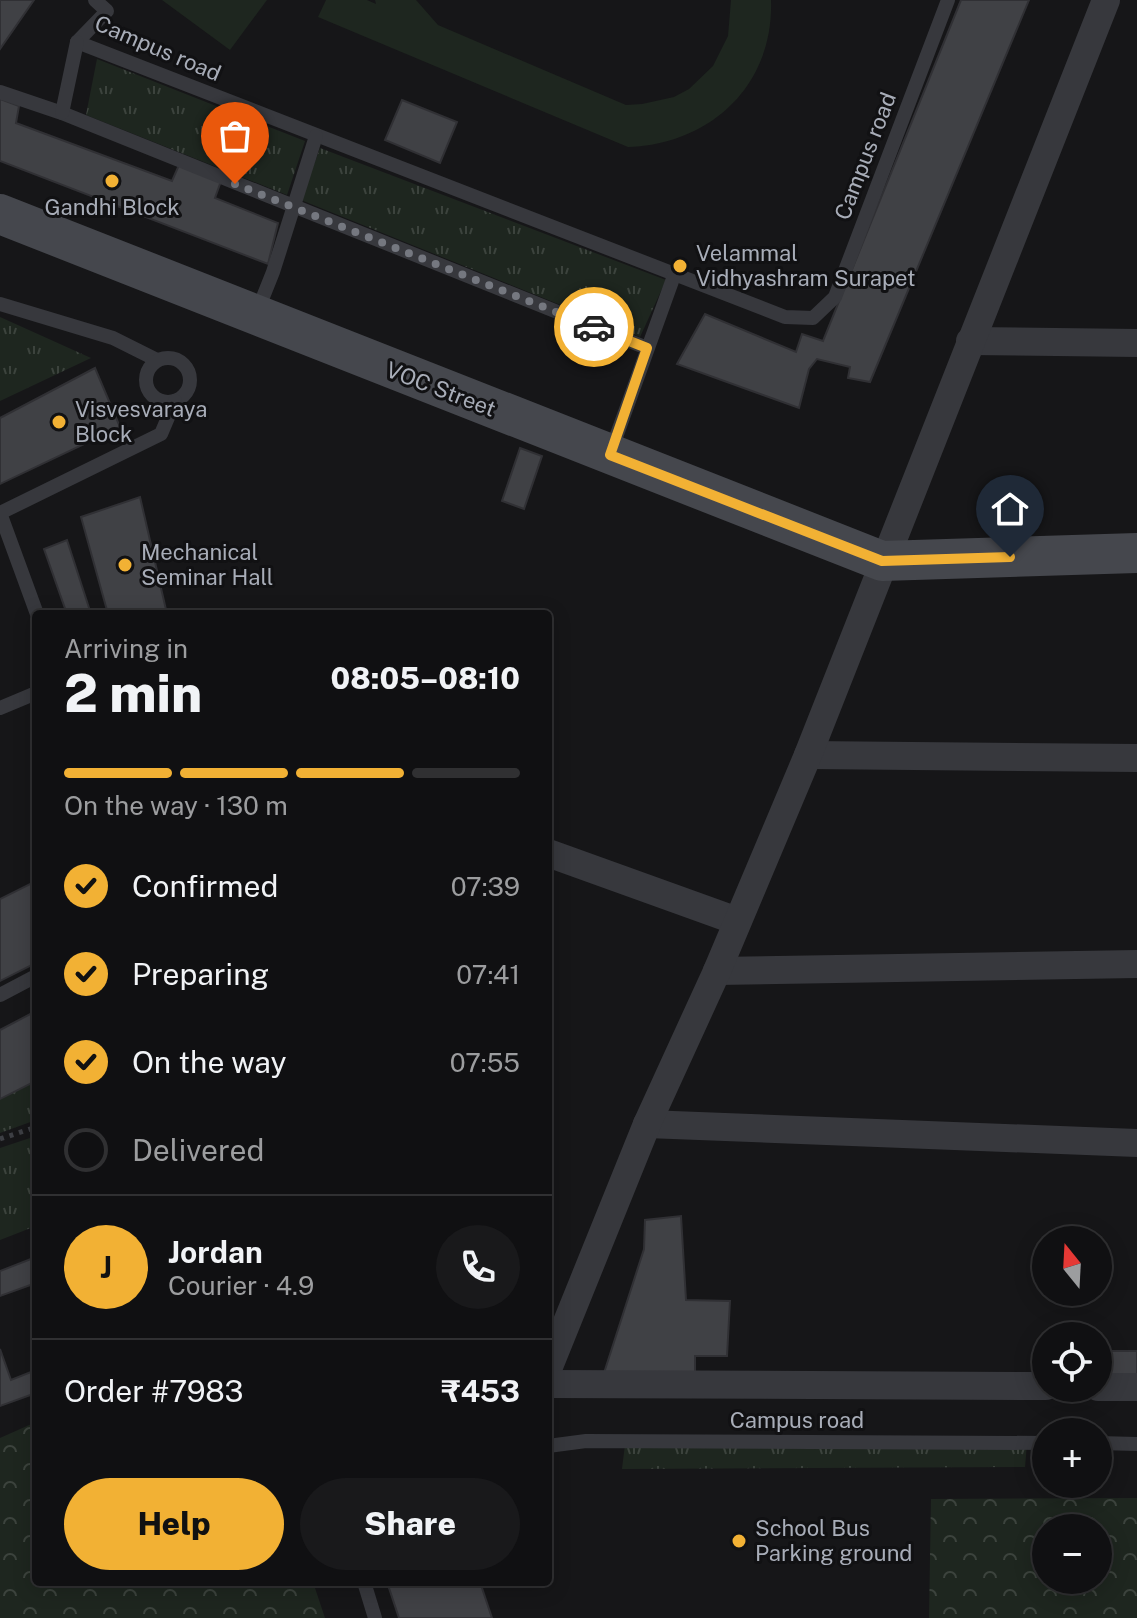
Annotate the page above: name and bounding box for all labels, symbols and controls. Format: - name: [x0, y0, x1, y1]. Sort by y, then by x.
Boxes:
- street label: Campus road: [91, 10, 225, 86]
- street label: Campus road: [829, 89, 901, 223]
- pin: [201, 102, 269, 184]
- icon: bag: [213, 114, 257, 158]
- marker: Gandhi Block: [103, 172, 121, 190]
- place label: Gandhi Block: [44, 194, 180, 220]
- place label: Velammal Vidhyashram Surapet: [696, 240, 916, 291]
- marker: Velammal Vidhyashram Surapet: [671, 257, 689, 275]
- courier: [554, 287, 634, 367]
- icon: car: [572, 305, 616, 349]
- street label: VOC Street: [383, 356, 499, 422]
- place label: Visvesvaraya Block: [75, 396, 207, 447]
- marker: Visvesvaraya Block: [50, 413, 68, 431]
- pin: [976, 475, 1044, 557]
- icon: home: [988, 487, 1032, 531]
- place label: Mechanical Seminar Hall: [141, 539, 274, 590]
- marker: Mechanical Seminar Hall: [116, 556, 134, 574]
- text: Arriving in: [64, 633, 188, 664]
- text: 08:05–08:10: [331, 660, 520, 696]
- text: 2 min: [64, 663, 202, 724]
- text: On the way · 130 m: [64, 790, 288, 821]
- icon: check: [64, 864, 108, 908]
- text: Confirmed: [132, 868, 278, 904]
- text: 07:39: [451, 871, 520, 902]
- icon: check: [64, 952, 108, 996]
- text: Preparing: [132, 956, 269, 992]
- text: 07:41: [456, 959, 520, 990]
- icon: check: [64, 1040, 108, 1084]
- text: On the way: [132, 1044, 286, 1080]
- text: 07:55: [450, 1047, 520, 1078]
- text: Delivered: [132, 1132, 264, 1168]
- button: phone: [436, 1225, 520, 1309]
- north arrow: [1032, 1226, 1112, 1306]
- map controls: [1032, 1226, 1112, 1594]
- text: Jordan: [168, 1234, 263, 1270]
- text: J: [100, 1249, 112, 1285]
- text: Courier · 4.9: [168, 1270, 314, 1301]
- button: locate: [1032, 1322, 1112, 1402]
- text: Order #7983: [64, 1373, 243, 1409]
- text: ₹453: [441, 1373, 520, 1409]
- street label: Campus road: [730, 1407, 864, 1433]
- button: +: [1032, 1418, 1112, 1498]
- button: Help: [64, 1478, 284, 1570]
- button: Share: [300, 1478, 520, 1570]
- button: −: [1032, 1514, 1112, 1594]
- place label: School Bus Parking ground: [755, 1515, 913, 1566]
- marker: School Bus Parking ground: [730, 1532, 748, 1550]

